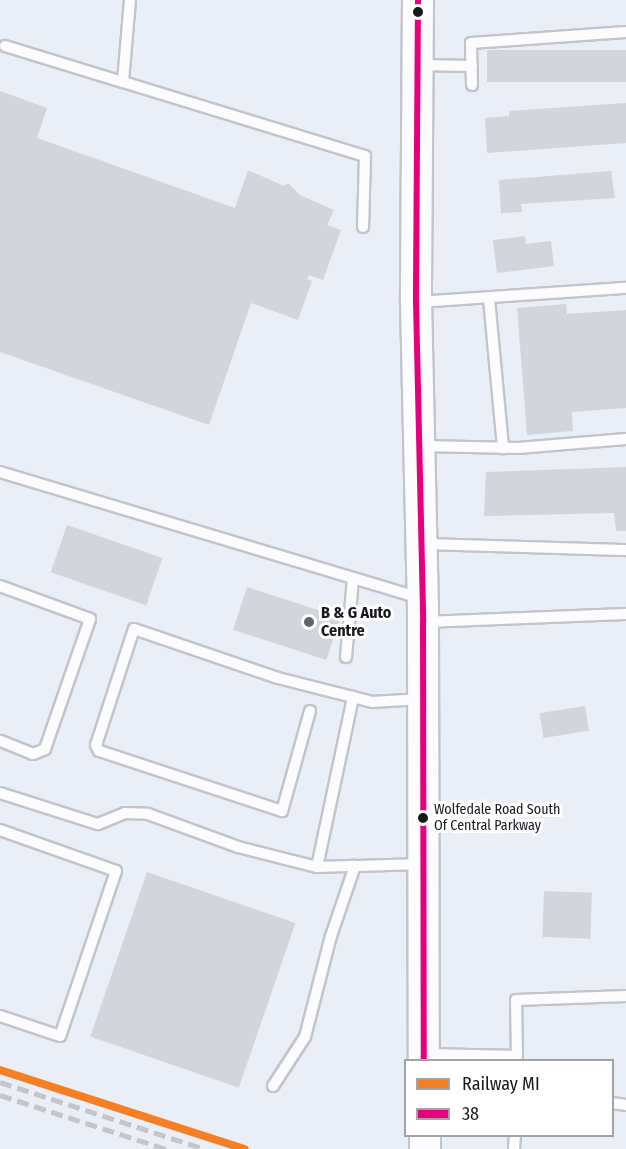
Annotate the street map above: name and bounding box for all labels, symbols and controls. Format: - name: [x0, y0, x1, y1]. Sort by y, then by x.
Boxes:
- unlabelled marker: [412, 6, 424, 18]
- place label: B & G Auto Centre: [321, 603, 391, 641]
- marker: B & G Auto Centre: [302, 615, 316, 629]
- place label: Wolfedale Road South Of Central Parkway: [434, 802, 560, 834]
- marker: Wolfedale Road South Of Central Parkway: [417, 812, 429, 824]
- legend: [404, 1059, 614, 1137]
- text: Railway MI: [462, 1073, 540, 1095]
- text: 38: [462, 1103, 479, 1125]

